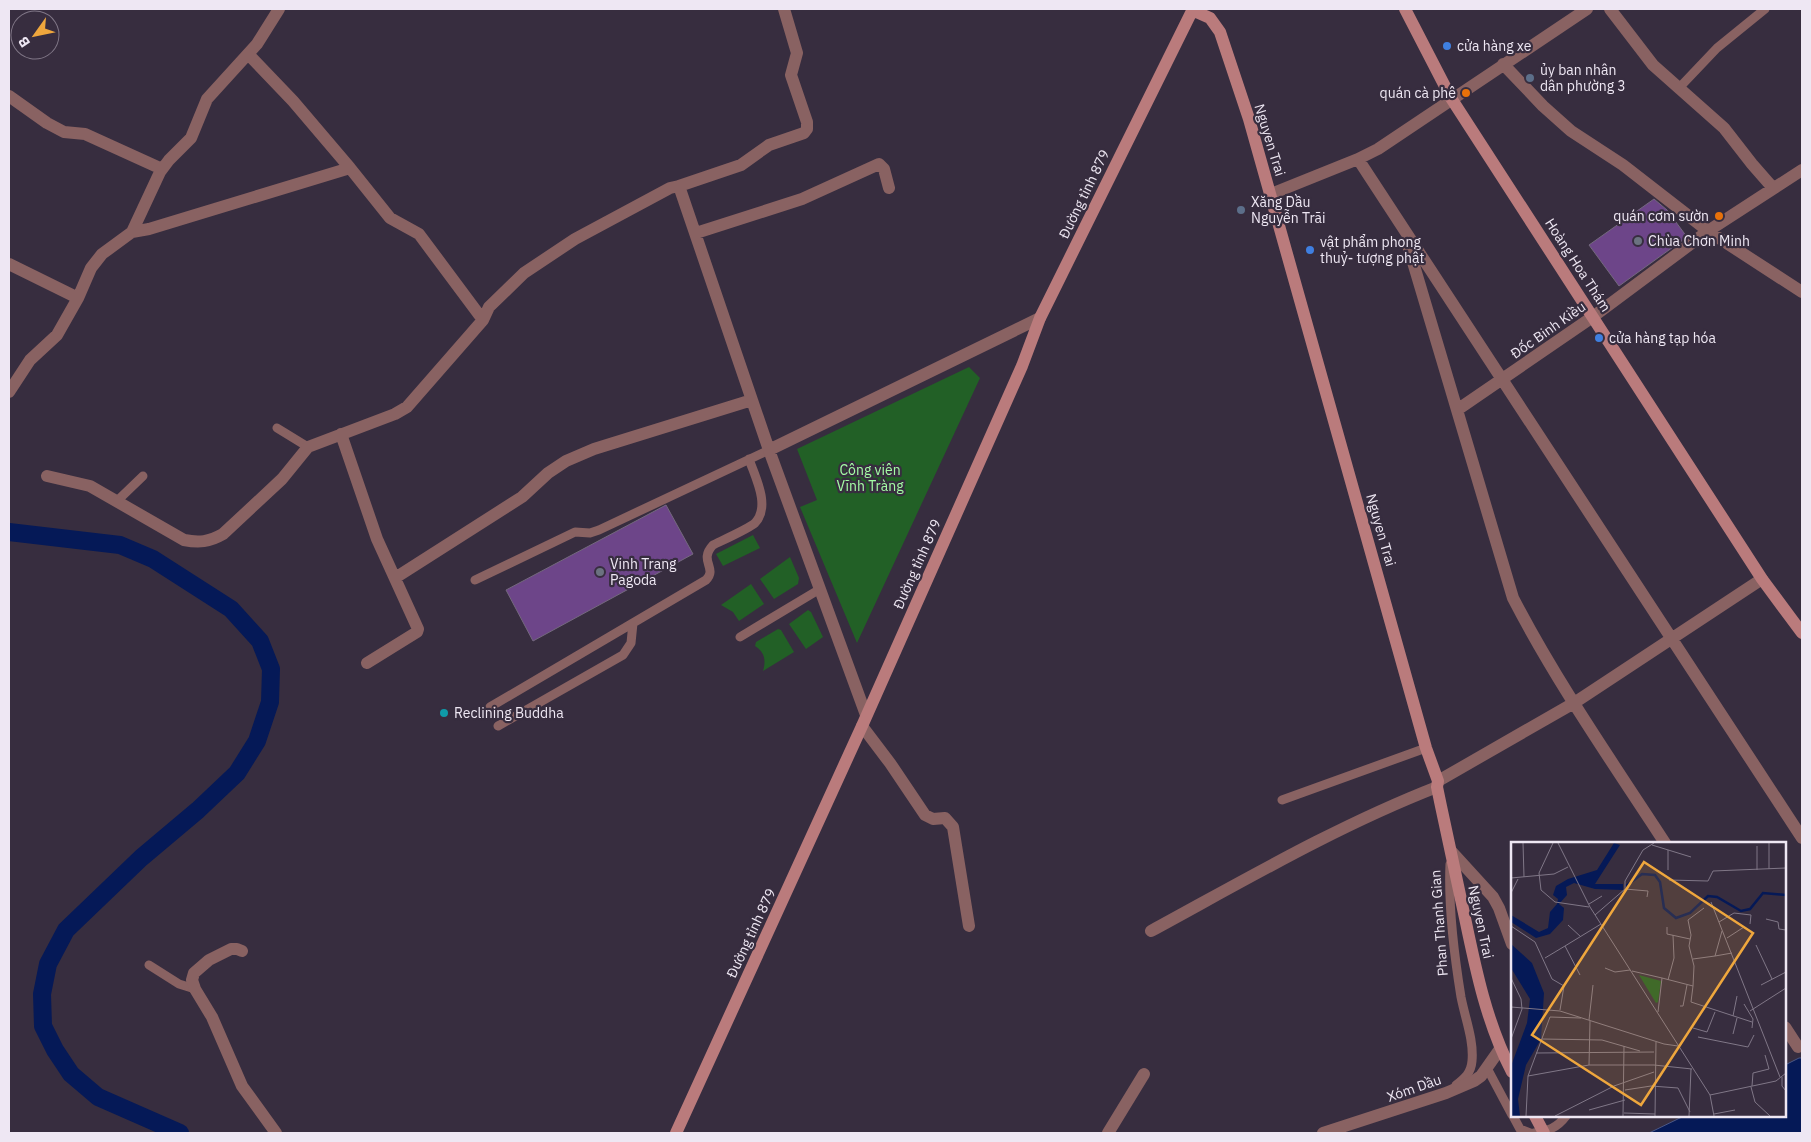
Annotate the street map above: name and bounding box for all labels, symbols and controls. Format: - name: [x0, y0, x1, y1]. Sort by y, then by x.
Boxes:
- north arrow: [10, 10, 60, 60]
- text: B: [14, 33, 34, 51]
- place label: cửa hàng xe: [1457, 37, 1532, 55]
- marker: cửa hàng xe: [1441, 40, 1453, 52]
- place label: ủy ban nhân dân phường 3: [1540, 61, 1626, 95]
- marker: ủy ban nhân dân phường 3: [1524, 72, 1536, 84]
- place label: quán cà phê: [1380, 84, 1456, 102]
- marker: quán cà phê: [1460, 87, 1472, 99]
- street label: Nguyen Trai: [1251, 102, 1289, 178]
- street label: Đường tỉnh 879: [1055, 147, 1113, 241]
- place label: Xăng Dầu Nguyễn Trãi: [1251, 193, 1325, 227]
- marker: Xăng Dầu Nguyễn Trãi: [1235, 204, 1247, 216]
- place label: quán cơm sườn: [1613, 207, 1709, 225]
- marker: quán cơm sườn: [1713, 210, 1725, 222]
- street label: Hoàng Hoa Thám: [1541, 215, 1615, 315]
- place label: Chùa Chơn Minh: [1648, 232, 1750, 250]
- place label: vật phẩm phong thuỷ- tượng phật: [1320, 233, 1424, 267]
- marker: Chùa Chơn Minh: [1632, 235, 1644, 247]
- marker: vật phẩm phong thuỷ- tượng phật: [1304, 244, 1316, 256]
- street label: Đốc Binh Kiều: [1507, 298, 1589, 362]
- place label: cửa hàng tạp hóa: [1609, 329, 1716, 347]
- marker: cửa hàng tạp hóa: [1593, 332, 1605, 344]
- park label: Công viên Vĩnh Tràng: [836, 461, 904, 495]
- street label: Nguyen Trai: [1362, 492, 1400, 568]
- street label: Đường tỉnh 879: [889, 516, 945, 612]
- place label: Vinh Trang Pagoda: [610, 555, 677, 589]
- marker: Vinh Trang Pagoda: [594, 566, 606, 578]
- place label: Reclining Buddha: [454, 704, 564, 722]
- marker: Reclining Buddha: [438, 707, 450, 719]
- inset map: [1511, 842, 1786, 1117]
- street label: Phan Thanh Gian: [1426, 869, 1452, 977]
- street label: Nguyen Trai: [1464, 884, 1498, 960]
- street label: Đường tỉnh 879: [722, 885, 780, 981]
- street label: Xóm Dầu: [1384, 1070, 1444, 1106]

